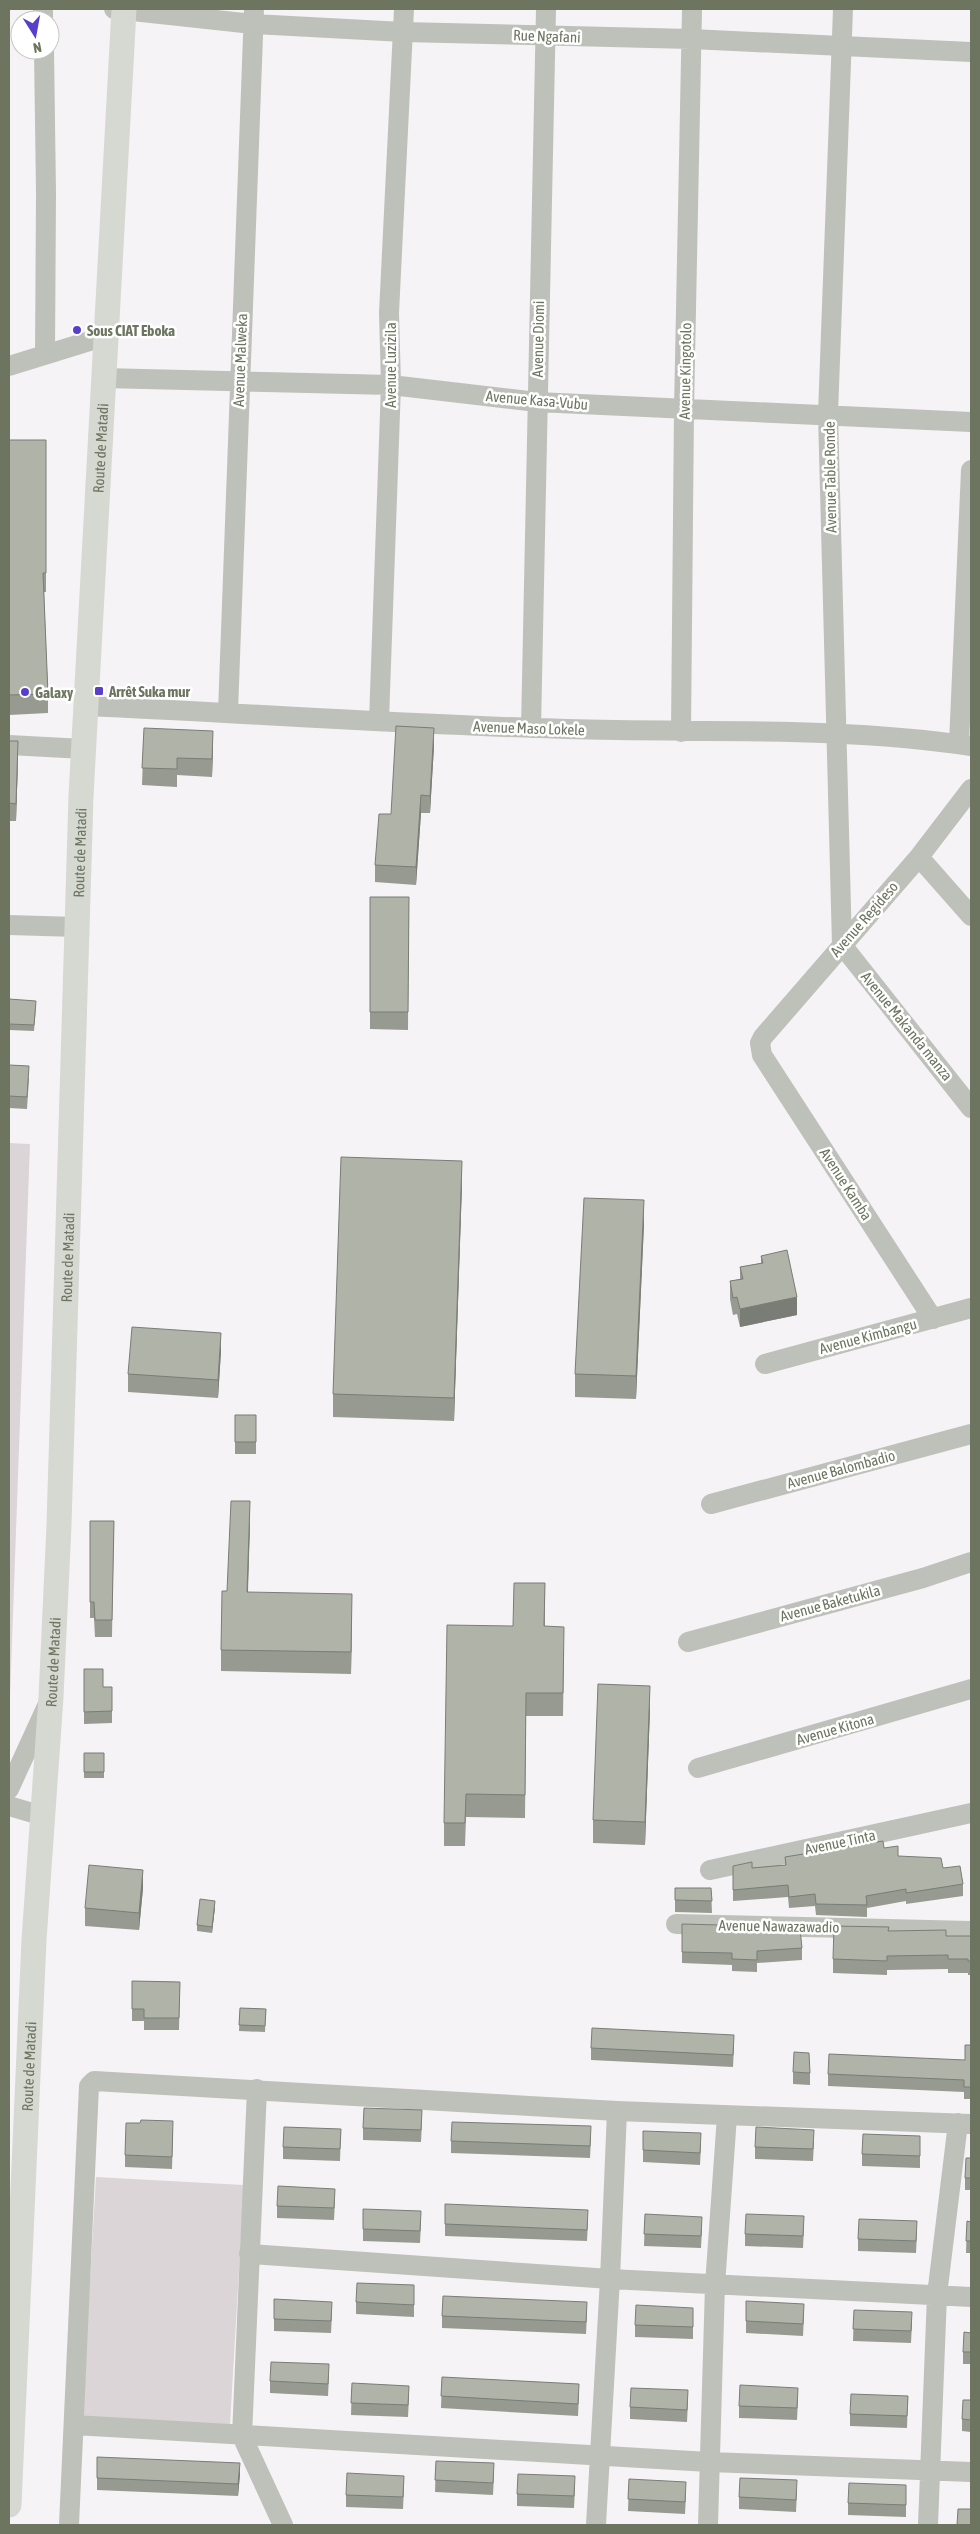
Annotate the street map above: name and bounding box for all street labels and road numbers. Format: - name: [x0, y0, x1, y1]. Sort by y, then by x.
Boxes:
- street label: Rue Ngafani: [513, 26, 581, 46]
- street label: Avenue Diomi: [529, 300, 547, 378]
- street label: Avenue Malweka: [230, 313, 250, 407]
- street label: Avenue Luzizila: [382, 322, 399, 408]
- street label: Avenue Kingotolo: [676, 322, 694, 420]
- street label: Avenue Kasa-Vubu: [485, 387, 589, 413]
- street label: Route de Matadi: [89, 403, 111, 493]
- street label: Avenue Table Ronde: [821, 421, 839, 533]
- street label: Avenue Maso Lokele: [473, 718, 585, 738]
- street label: Route de Matadi: [69, 807, 89, 898]
- street label: Avenue Regideso: [827, 878, 901, 960]
- street label: Avenue Makanda manza: [858, 968, 956, 1084]
- street label: Avenue Kamba: [816, 1145, 876, 1223]
- street label: Route de Matadi: [57, 1212, 77, 1303]
- street label: Avenue Kimbangu: [817, 1315, 919, 1357]
- street label: Avenue Balombadio: [785, 1446, 897, 1492]
- street label: Avenue Baketukila: [778, 1581, 882, 1625]
- street label: Route de Matadi: [42, 1617, 63, 1708]
- street label: Avenue Kitona: [794, 1710, 876, 1748]
- street label: Avenue Tinta: [803, 1826, 877, 1858]
- street label: Avenue Nawazawadio: [718, 1916, 840, 1936]
- street label: Route de Matadi: [18, 2021, 39, 2112]

